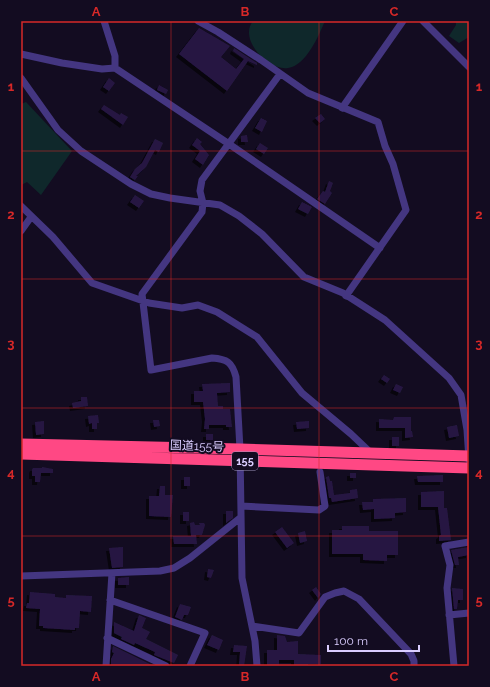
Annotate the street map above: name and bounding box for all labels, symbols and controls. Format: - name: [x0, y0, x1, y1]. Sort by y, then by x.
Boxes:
- text: A: [92, 4, 101, 19]
- text: B: [241, 4, 250, 19]
- text: C: [390, 4, 399, 19]
- text: 1: [8, 79, 15, 94]
- text: 1: [476, 79, 483, 94]
- text: 2: [7, 207, 15, 222]
- text: 2: [475, 207, 483, 222]
- text: 3: [7, 336, 15, 351]
- text: 3: [475, 336, 483, 351]
- street label: 国道155号: [170, 438, 224, 454]
- road number: 155: [232, 452, 258, 470]
- text: 4: [7, 465, 15, 480]
- text: 4: [475, 465, 483, 480]
- text: 5: [7, 593, 15, 608]
- text: 5: [475, 593, 483, 608]
- scale bar: [328, 627, 419, 653]
- text: 100 m: [334, 634, 368, 648]
- text: A: [92, 669, 101, 684]
- text: B: [241, 669, 250, 684]
- text: C: [390, 669, 399, 684]

